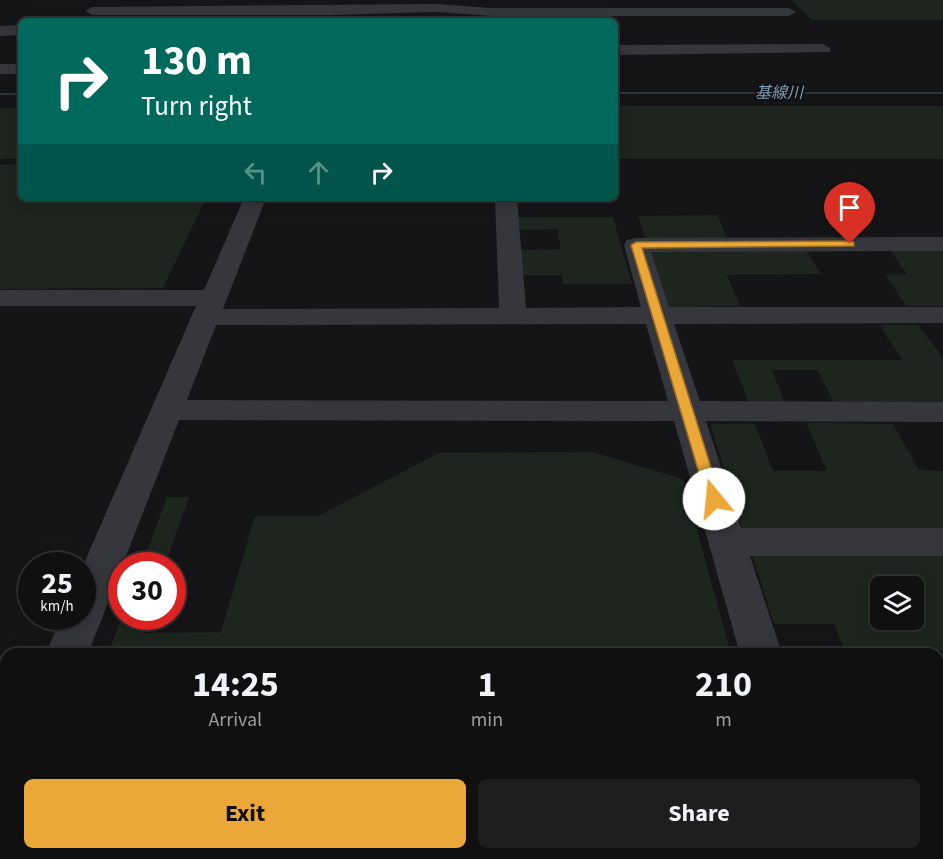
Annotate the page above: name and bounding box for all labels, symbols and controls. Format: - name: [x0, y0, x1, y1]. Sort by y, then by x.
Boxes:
- text: 130 m: [141, 31, 252, 91]
- icon: right: [42, 42, 120, 120]
- water label: 基線川: [755, 82, 805, 104]
- text: Turn right: [141, 87, 252, 126]
- icon: left: [239, 156, 272, 189]
- icon: ahead: [302, 156, 335, 189]
- icon: right: [365, 156, 398, 189]
- pin: [824, 182, 875, 244]
- icon: arrive: [833, 191, 866, 224]
- position arrow: [682, 467, 746, 531]
- speed limit sign: 30: [108, 552, 186, 630]
- text: 25: [41, 562, 73, 605]
- map controls: [870, 576, 924, 630]
- button: layers: [870, 576, 924, 630]
- text: km/h: [40, 596, 74, 617]
- text: 14:25: [192, 659, 279, 710]
- text: 1: [477, 659, 496, 710]
- text: 210: [695, 659, 752, 710]
- text: Arrival: [208, 706, 262, 734]
- text: min: [471, 706, 503, 734]
- text: m: [715, 706, 732, 734]
- button: Exit: [24, 779, 466, 848]
- button: Share: [478, 779, 920, 848]

